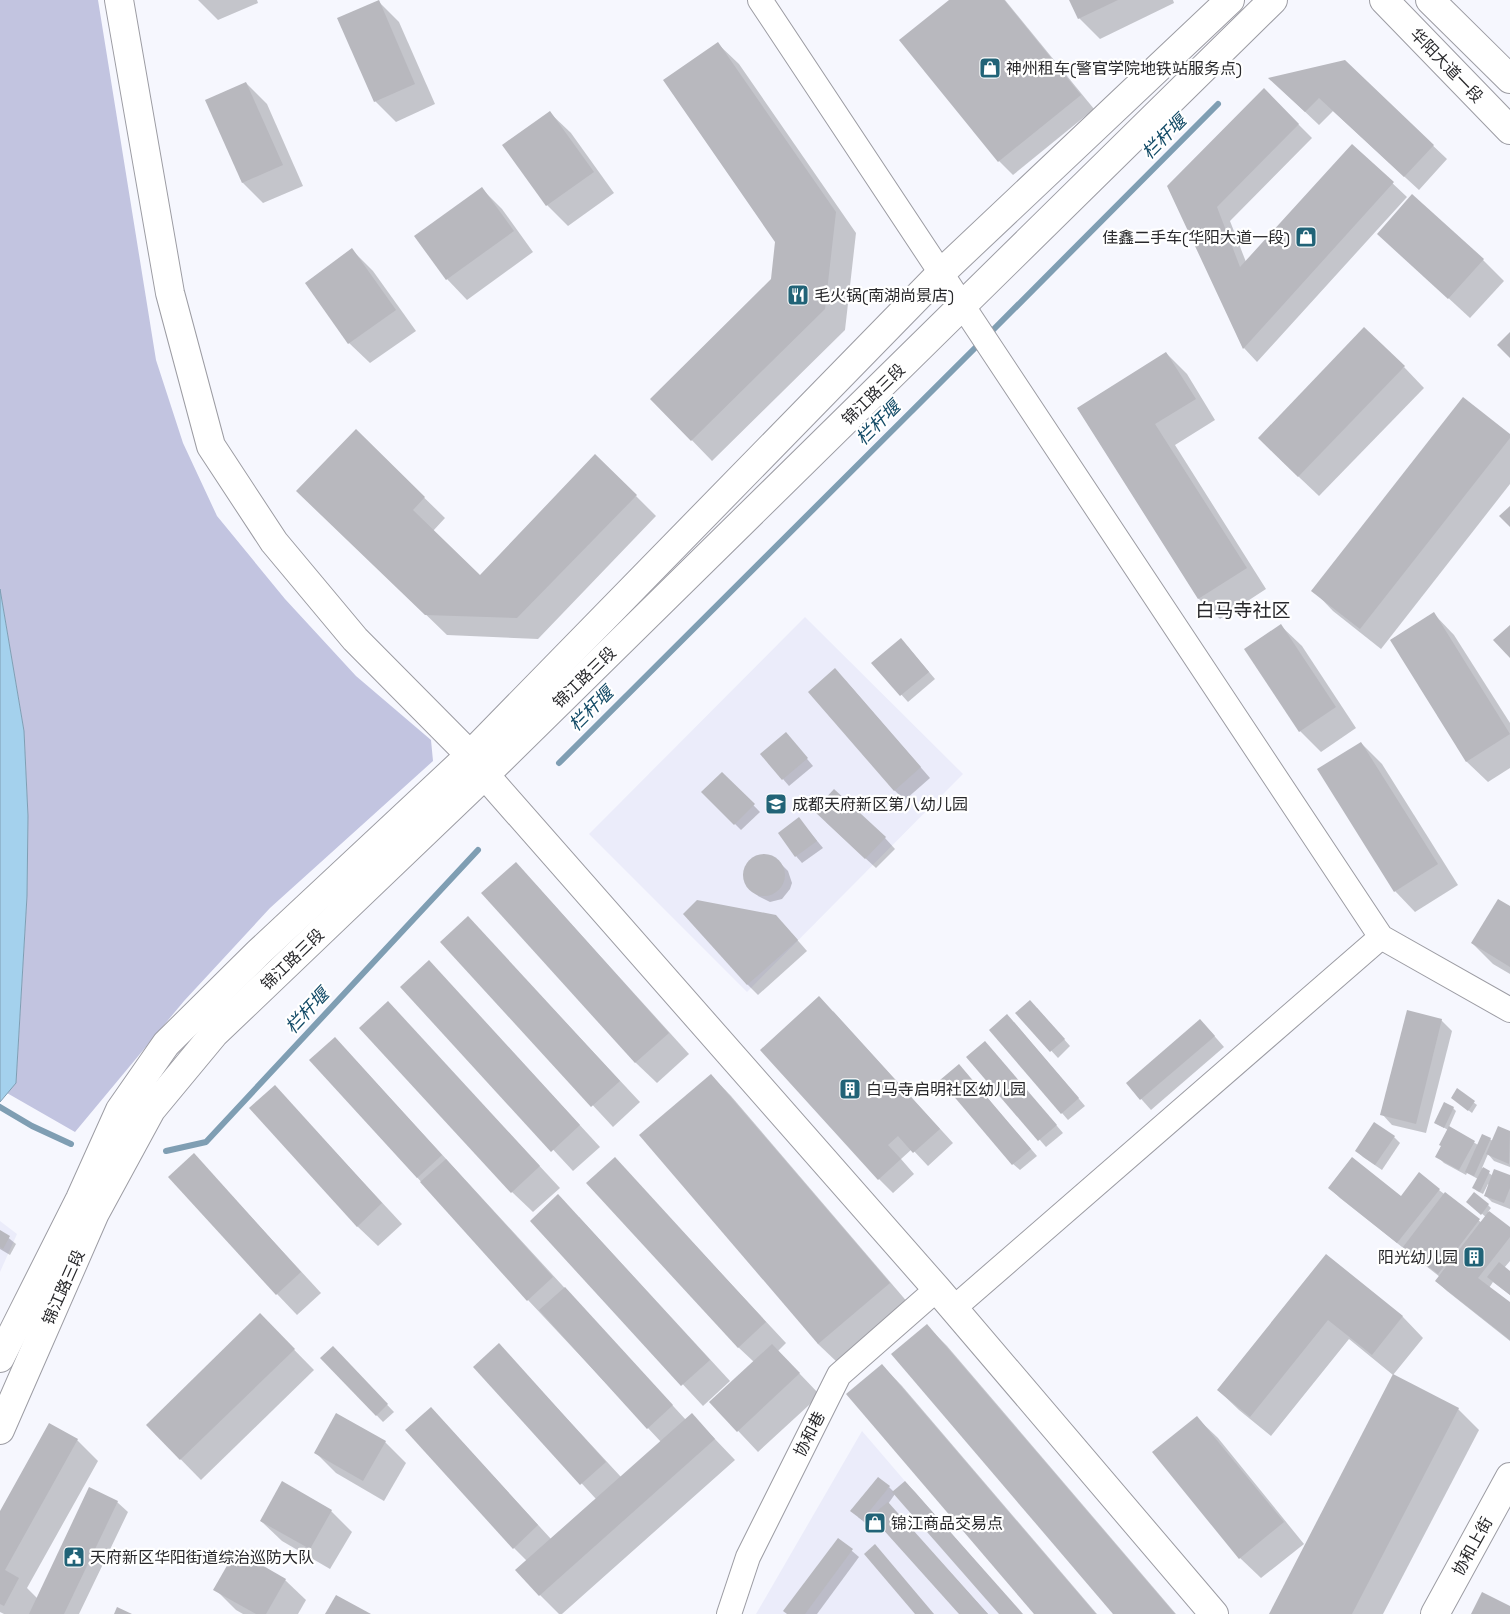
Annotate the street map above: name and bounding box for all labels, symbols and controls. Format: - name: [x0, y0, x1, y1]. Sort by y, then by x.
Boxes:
- street label: 华阳大道一段: [1406, 24, 1488, 107]
- shop icon: 神州租车(警官学院地铁站服务点): [978, 56, 1002, 80]
- place label: 神州租车(警官学院地铁站服务点): [1006, 58, 1242, 79]
- water label: 栏杆堰: [1136, 107, 1193, 164]
- shop icon: 佳鑫二手车(华阳大道一段): [1294, 225, 1318, 249]
- place label: 佳鑫二手车(华阳大道一段): [1102, 227, 1290, 248]
- restaurant icon: 毛火锅(南湖尚景店): [786, 283, 810, 307]
- place label: 毛火锅(南湖尚景店): [814, 285, 954, 306]
- street label: 锦江路三段: [837, 359, 909, 430]
- water label: 栏杆堰: [850, 393, 907, 450]
- district label: 白马寺社区: [1195, 598, 1291, 623]
- street label: 锦江路三段: [548, 642, 620, 713]
- water label: 栏杆堰: [563, 679, 620, 736]
- school or university icon: 成都天府新区第八幼儿园: [764, 792, 788, 816]
- place label: 成都天府新区第八幼儿园: [792, 794, 968, 815]
- street label: 锦江路三段: [256, 924, 328, 995]
- water label: 栏杆堰: [280, 981, 336, 1038]
- building icon: 白马寺启明社区幼儿园: [838, 1077, 862, 1101]
- place label: 白马寺启明社区幼儿园: [866, 1079, 1026, 1100]
- building icon: 阳光幼儿园: [1462, 1245, 1486, 1269]
- street label: 锦江路三段: [38, 1246, 89, 1328]
- place label: 阳光幼儿园: [1378, 1247, 1458, 1268]
- street label: 协和巷: [789, 1408, 830, 1460]
- shop icon: 锦江商品交易点: [863, 1511, 887, 1535]
- place label: 锦江商品交易点: [891, 1513, 1003, 1534]
- street label: 协和上街: [1448, 1513, 1497, 1579]
- public building icon: 天府新区华阳街道综治巡防大队: [62, 1545, 86, 1569]
- place label: 天府新区华阳街道综治巡防大队: [90, 1547, 314, 1568]

